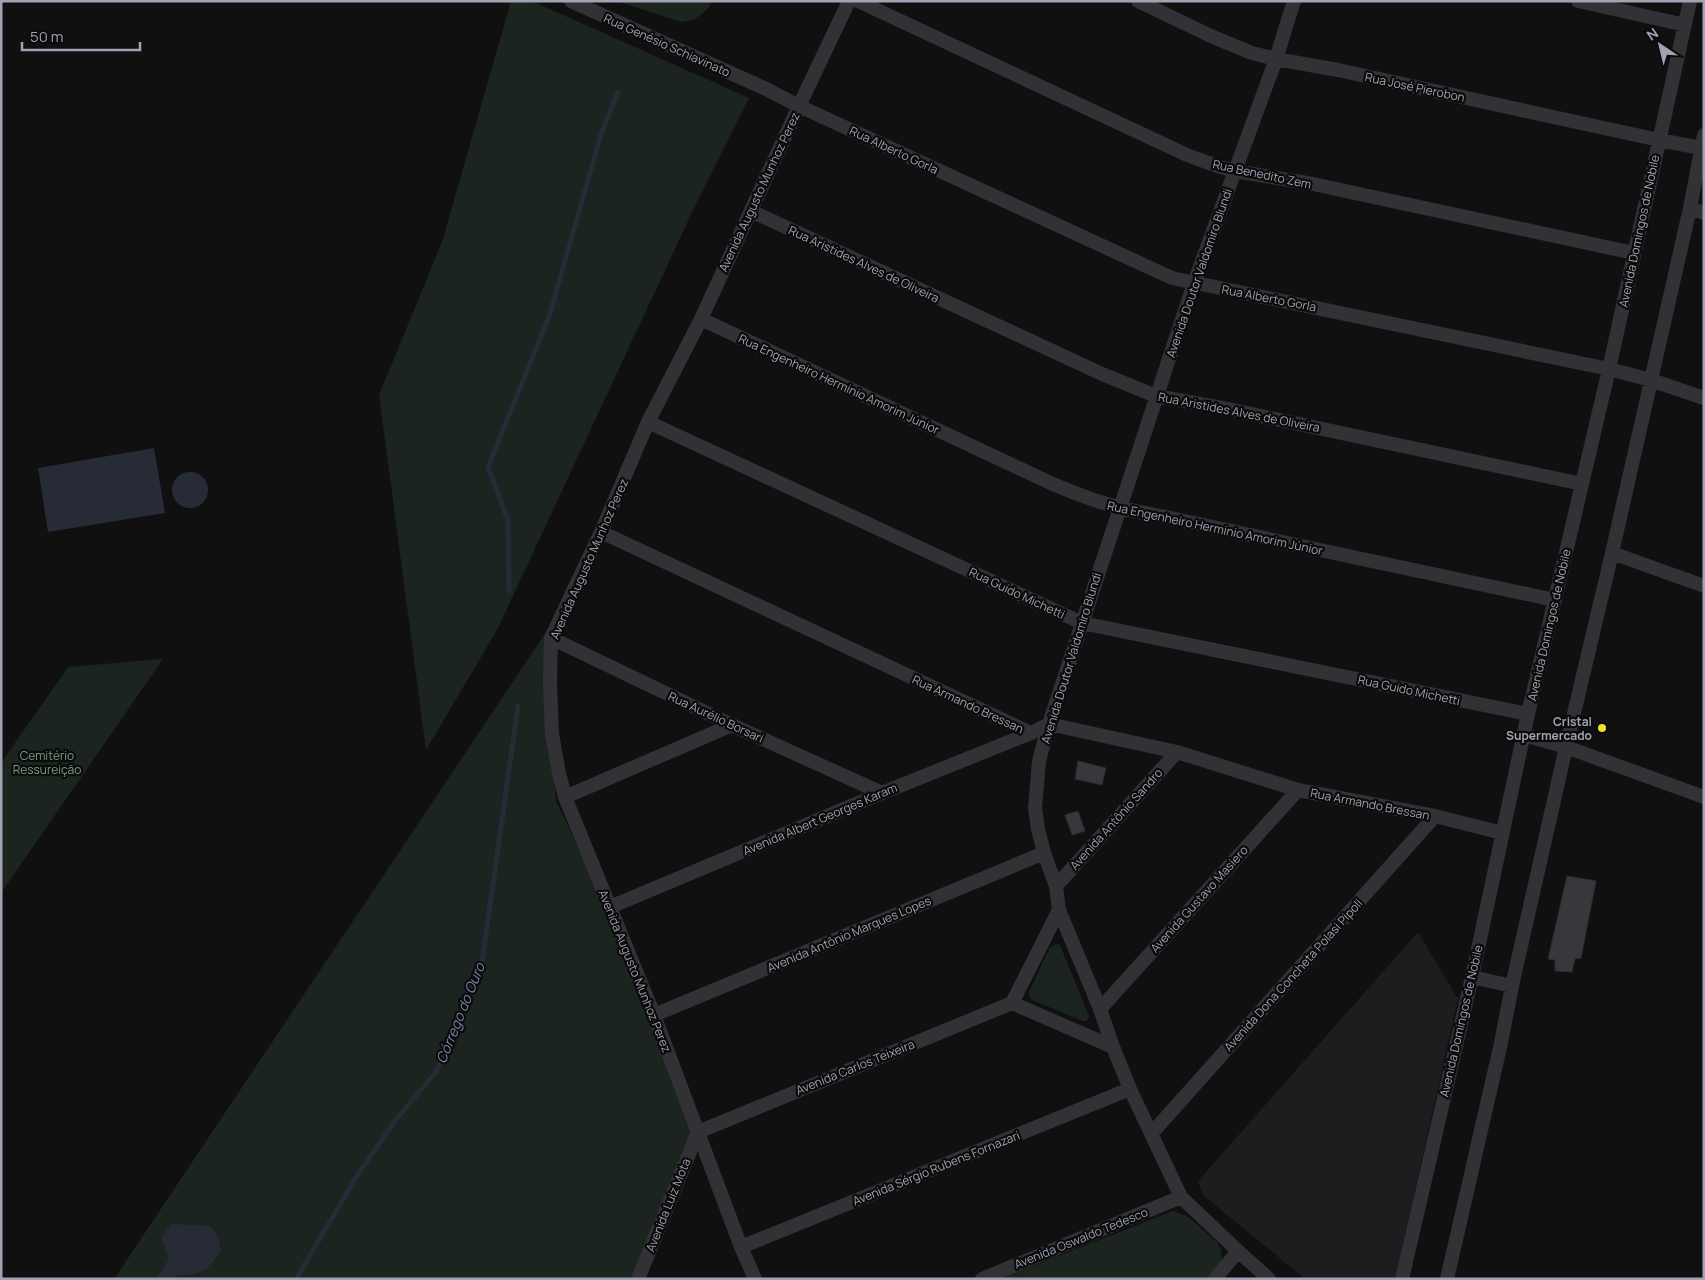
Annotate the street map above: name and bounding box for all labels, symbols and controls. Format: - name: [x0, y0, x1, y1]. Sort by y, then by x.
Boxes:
- street label: Rua Genésio Schiavinato: [601, 9, 733, 81]
- scale bar: [22, 20, 140, 52]
- north arrow: [1635, 20, 1685, 70]
- text: N: [1643, 23, 1662, 45]
- text: 50 m: [30, 26, 64, 47]
- street label: Rua José Pierobon: [1363, 68, 1467, 106]
- street label: Avenida Augusto Munhoz Perez: [715, 110, 803, 274]
- street label: Rua Alberto Gorla: [847, 122, 941, 178]
- street label: Avenida Domingos de Nobile: [1615, 153, 1663, 309]
- street label: Rua Benedito Zem: [1211, 155, 1313, 193]
- street label: Avenida Doutor Valdomiro Blundi: [1162, 186, 1236, 360]
- street label: Rua Aristides Alves de Oliveira: [786, 222, 942, 306]
- street label: Rua Alberto Gorla: [1220, 280, 1318, 316]
- street label: Rua Engenheiro Herminio Amorim Júnior: [736, 330, 943, 438]
- street label: Rua Aristides Alves de Oliveira: [1157, 388, 1321, 436]
- street label: Avenida Augusto Munhoz Perez: [546, 476, 632, 642]
- street label: Rua Engenheiro Herminio Amorim Júnior: [1106, 497, 1325, 559]
- street label: Avenida Domingos de Nobile: [1523, 547, 1575, 703]
- street label: Rua Guido Michetti: [966, 563, 1068, 623]
- street label: Avenida Doutor Valdomiro Blundi: [1037, 570, 1105, 746]
- street label: Rua Armando Bressan: [909, 671, 1027, 737]
- street label: Rua Guido Michetti: [1356, 671, 1462, 709]
- street label: Rua Aurélio Borsari: [665, 687, 767, 747]
- place label: Cristal Supermercado: [1506, 713, 1592, 744]
- marker: Cristal Supermercado: [1596, 722, 1608, 734]
- park label: Cemitério Ressureição: [13, 747, 81, 778]
- street label: Avenida Antônio Sandro: [1066, 765, 1166, 873]
- street label: Avenida Albert Georges Karam: [740, 779, 900, 859]
- street label: Rua Armando Bressan: [1309, 784, 1431, 824]
- street label: Avenida Gustavo Masiero: [1146, 842, 1252, 956]
- street label: Avenida Augusto Munhoz Perez: [595, 887, 675, 1055]
- street label: Avenida Antônio Marques Lopes: [764, 892, 934, 976]
- street label: Avenida Dona Concheta Polasi Pipoli: [1220, 895, 1366, 1055]
- street label: Avenida Domingos de Nobile: [1435, 943, 1487, 1099]
- water label: Córrego do Ouro: [431, 959, 489, 1066]
- street label: Avenida Carlos Teixeira: [793, 1035, 917, 1099]
- street label: Avenida Sérgio Rubens Fornazari: [850, 1127, 1022, 1209]
- street label: Avenida Luiz Mota: [642, 1156, 694, 1254]
- street label: Avenida Oswaldo Tedesco: [1012, 1203, 1150, 1273]

